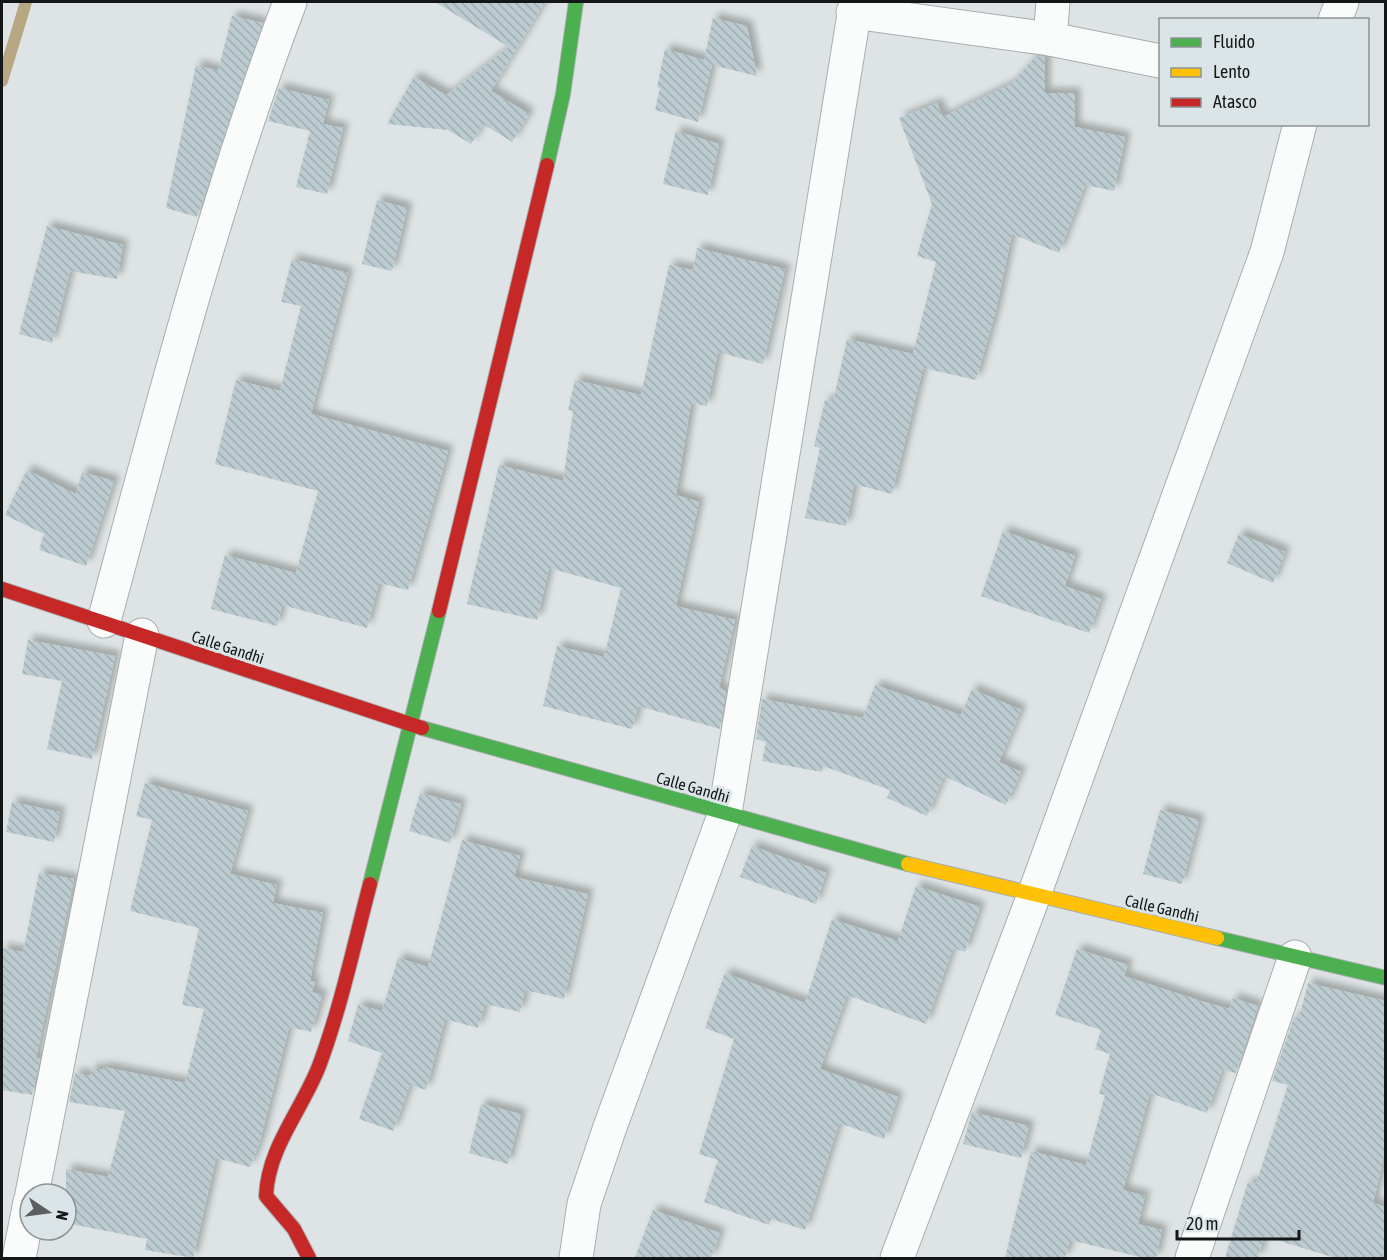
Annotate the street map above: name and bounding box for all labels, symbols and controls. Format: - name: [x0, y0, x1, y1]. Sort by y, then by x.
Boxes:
- legend: [1159, 18, 1369, 126]
- text: Fluido: [1213, 31, 1255, 52]
- text: Lento: [1213, 61, 1250, 82]
- text: Atasco: [1213, 91, 1257, 112]
- street label: Calle Gandhi: [189, 627, 267, 667]
- street label: Calle Gandhi: [654, 768, 732, 806]
- street label: Calle Gandhi: [1123, 891, 1201, 925]
- north arrow: [18, 1182, 78, 1242]
- scale bar: [1177, 1203, 1298, 1241]
- text: N: [53, 1209, 72, 1222]
- text: 20 m: [1186, 1213, 1218, 1234]

